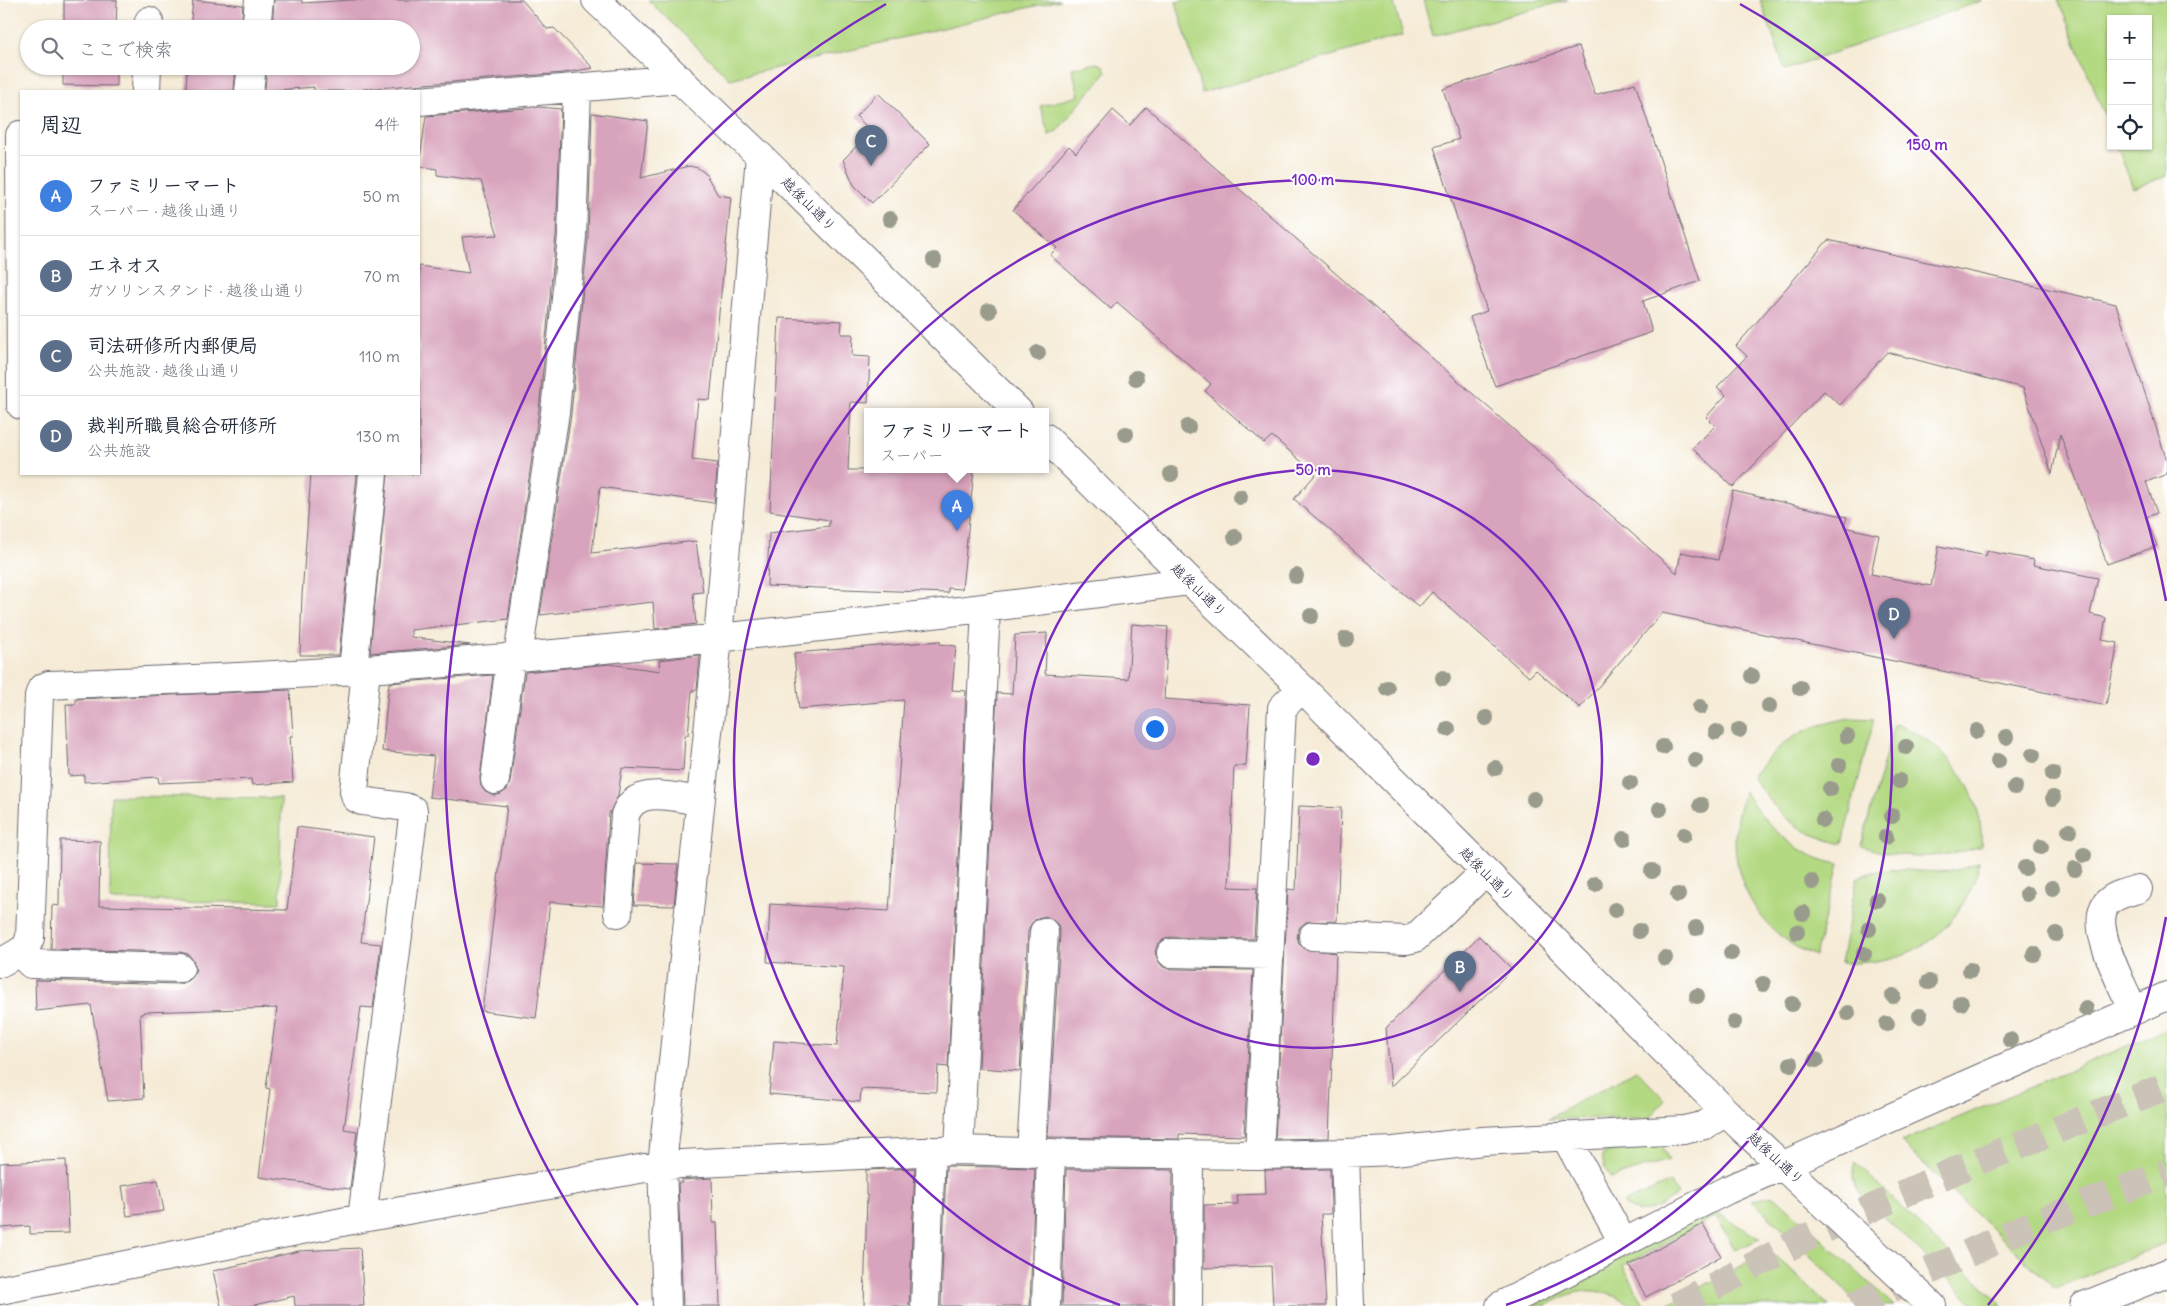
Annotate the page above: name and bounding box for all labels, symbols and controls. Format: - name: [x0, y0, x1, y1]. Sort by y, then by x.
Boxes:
- map controls: [2107, 15, 2152, 150]
- button: +: [2107, 15, 2152, 60]
- search box: [20, 20, 420, 75]
- icon: search: [38, 34, 66, 62]
- text: ここで検索: [78, 37, 173, 61]
- button: −: [2107, 60, 2152, 105]
- button: locate: [2107, 105, 2152, 150]
- text: 周辺: [40, 111, 82, 138]
- text: 4件: [375, 114, 400, 134]
- pin: C: [855, 125, 887, 166]
- text: 150 m: [1906, 135, 1948, 154]
- text: 100 m: [1292, 170, 1334, 189]
- text: ファミリーマート: [87, 173, 240, 197]
- street label: 越後山通り: [778, 173, 840, 235]
- text: A: [51, 186, 61, 206]
- text: 50 m: [362, 186, 400, 206]
- text: スーパー · 越後山通り: [87, 200, 242, 220]
- text: エネオス: [87, 253, 162, 277]
- text: B: [51, 266, 61, 286]
- text: 70 m: [364, 266, 400, 286]
- text: ガソリンスタンド · 越後山通り: [87, 280, 307, 300]
- text: 司法研修所内郵便局: [87, 333, 258, 357]
- text: C: [51, 346, 61, 366]
- text: 110 m: [359, 346, 400, 366]
- text: 公共施設 · 越後山通り: [87, 360, 242, 380]
- popup: [864, 408, 1049, 473]
- text: 裁判所職員総合研修所: [87, 413, 277, 437]
- text: ファミリーマート: [880, 418, 1033, 442]
- text: D: [50, 426, 62, 446]
- text: 130 m: [356, 426, 400, 446]
- text: 公共施設: [87, 440, 151, 460]
- text: スーパー: [880, 445, 943, 465]
- text: 50 m: [1295, 460, 1331, 479]
- pin: A: [941, 490, 973, 531]
- street label: 越後山通り: [1168, 559, 1230, 621]
- pin: D: [1878, 598, 1910, 639]
- your location: [1142, 716, 1168, 742]
- centre of rings: [1304, 750, 1322, 768]
- street label: 越後山通り: [1456, 843, 1518, 905]
- pin: B: [1444, 951, 1476, 992]
- street label: 越後山通り: [1744, 1128, 1808, 1188]

